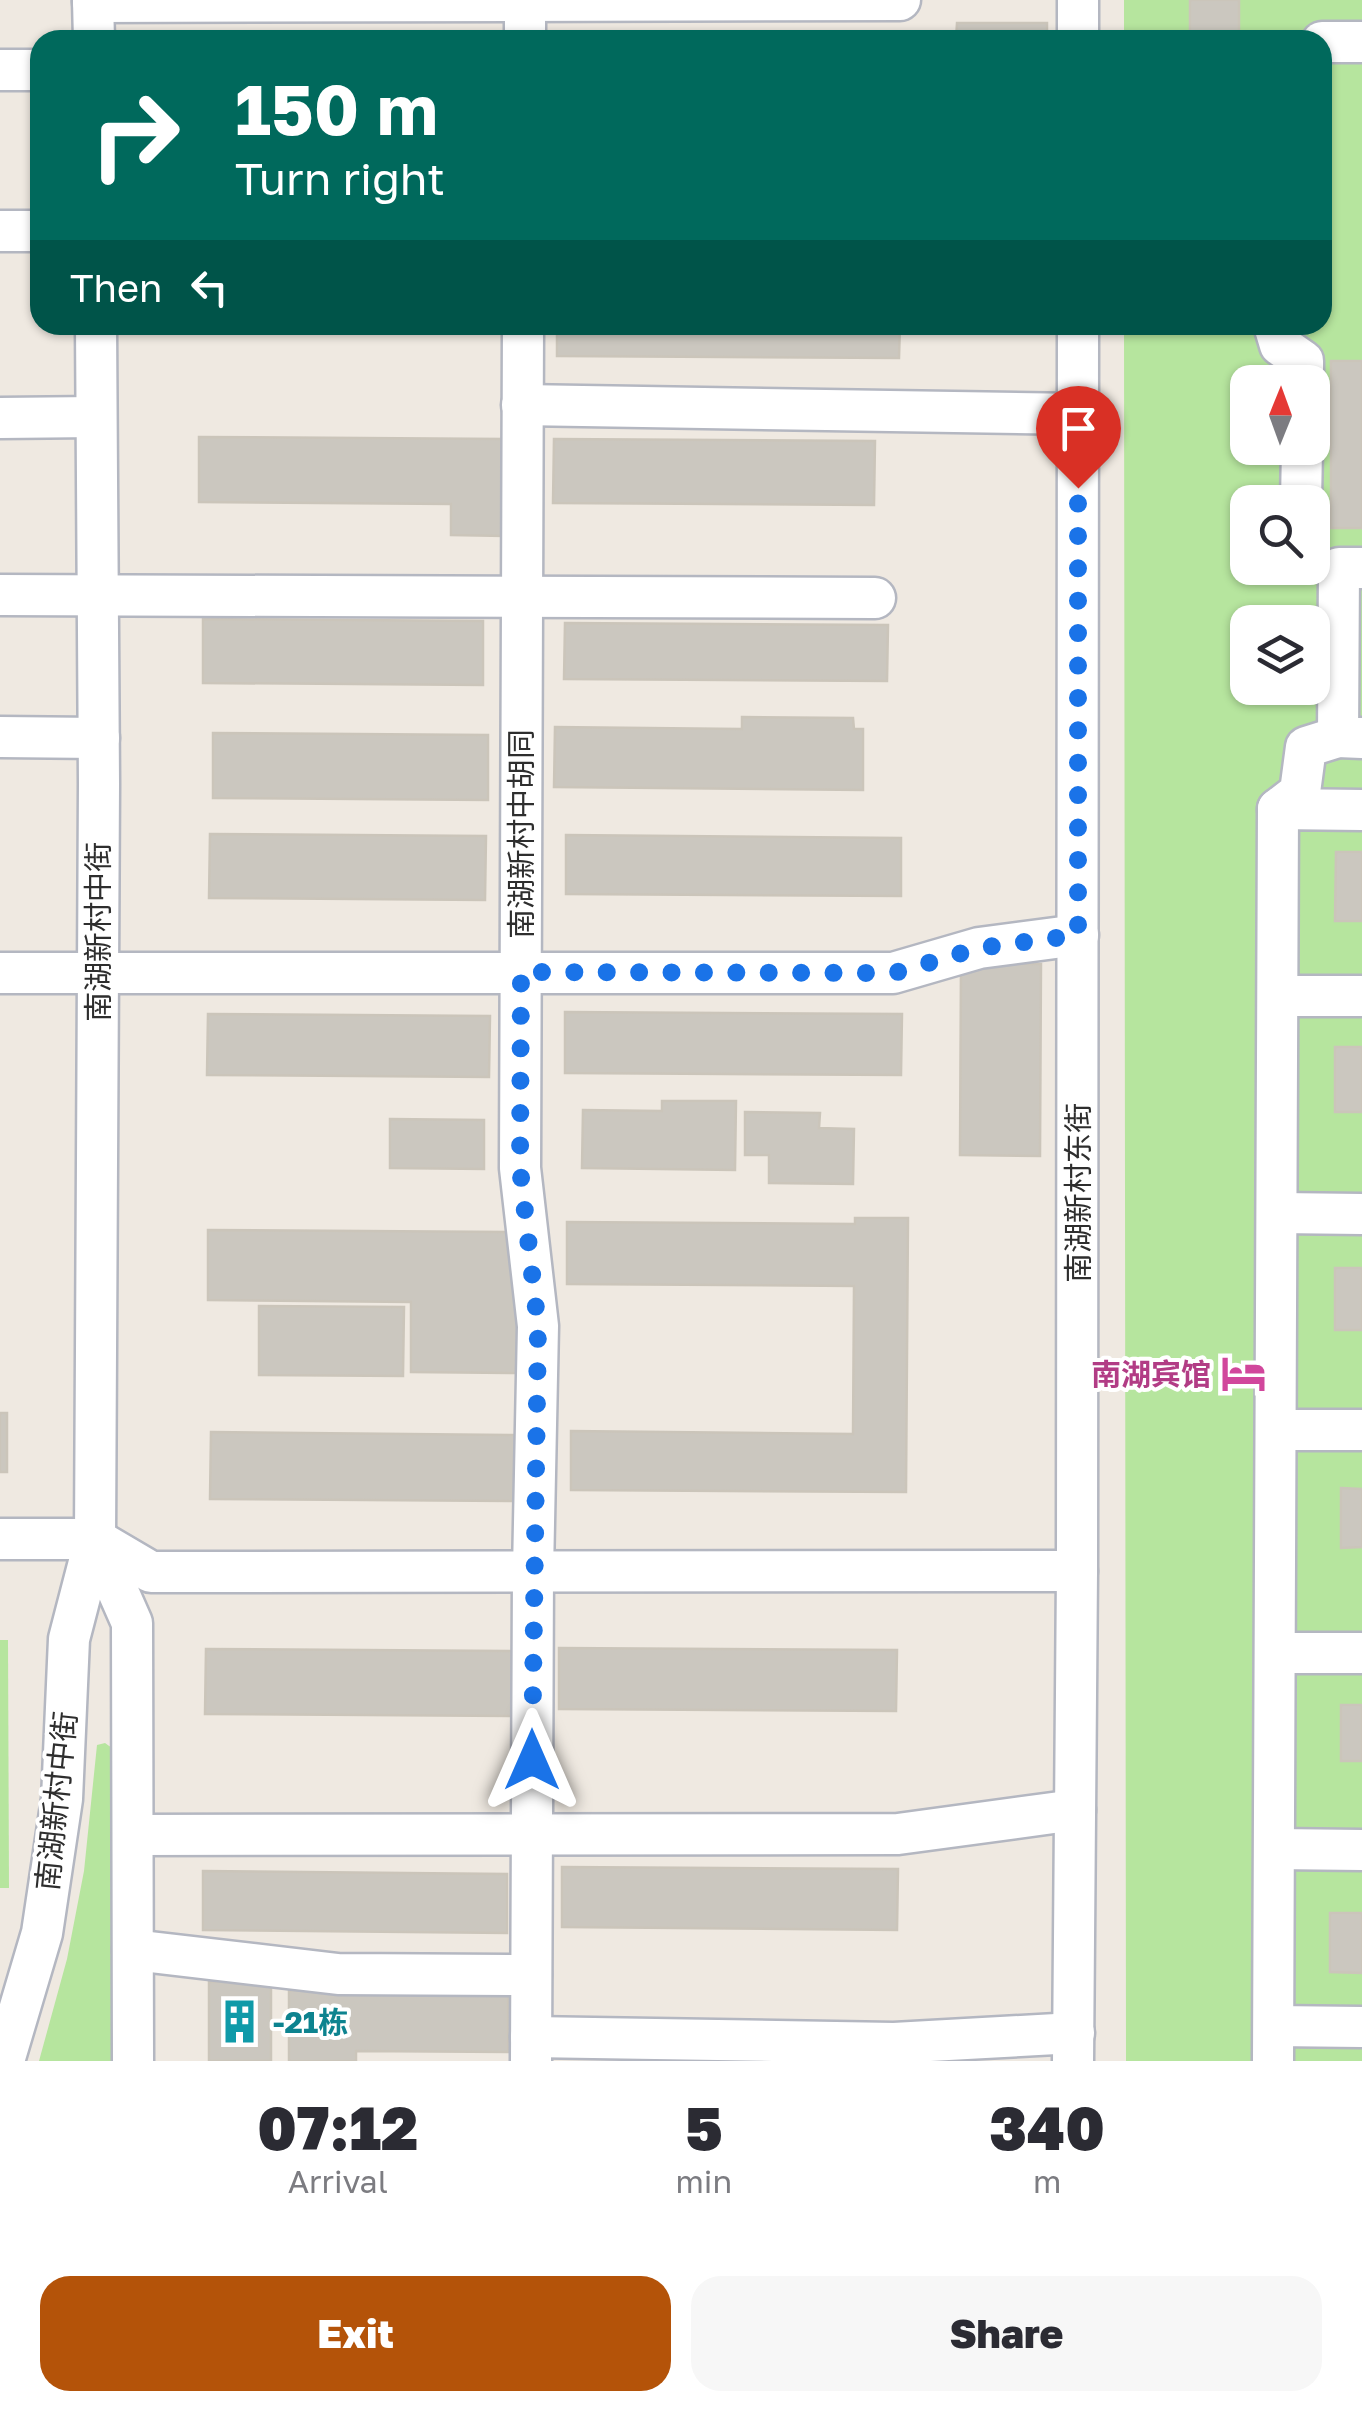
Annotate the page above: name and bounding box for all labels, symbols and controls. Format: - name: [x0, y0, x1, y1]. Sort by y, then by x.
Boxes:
- text: 150 m: [235, 66, 438, 150]
- icon: right: [70, 70, 200, 200]
- text: Turn right: [235, 151, 445, 205]
- icon: left: [182, 260, 237, 315]
- text: Then: [70, 265, 162, 310]
- north arrow: [1230, 365, 1330, 465]
- map controls: [1230, 365, 1330, 705]
- pin: [1036, 386, 1121, 489]
- icon: arrive: [1051, 401, 1106, 456]
- button: search: [1230, 485, 1330, 585]
- button: layers: [1230, 605, 1330, 705]
- street label: 南湖新村中胡同: [503, 729, 539, 939]
- street label: 南湖新村中街: [80, 842, 116, 1022]
- street label: 南湖新村东街: [1060, 1103, 1096, 1283]
- hotel icon: 南湖宾馆: [1220, 1350, 1268, 1398]
- place label: 南湖宾馆: [1091, 1356, 1211, 1392]
- position arrow: [480, 1708, 584, 1812]
- street label: 南湖新村中街: [29, 1710, 83, 1892]
- building icon: -21栋: [216, 1998, 264, 2046]
- place label: -21栋: [273, 2004, 348, 2040]
- text: 07:12: [257, 2091, 418, 2163]
- text: 5: [685, 2091, 723, 2163]
- text: 340: [989, 2091, 1105, 2163]
- text: Arrival: [288, 2162, 388, 2200]
- text: min: [676, 2162, 732, 2200]
- text: m: [1033, 2162, 1061, 2200]
- button: Exit: [40, 2276, 671, 2391]
- button: Share: [691, 2276, 1322, 2391]

